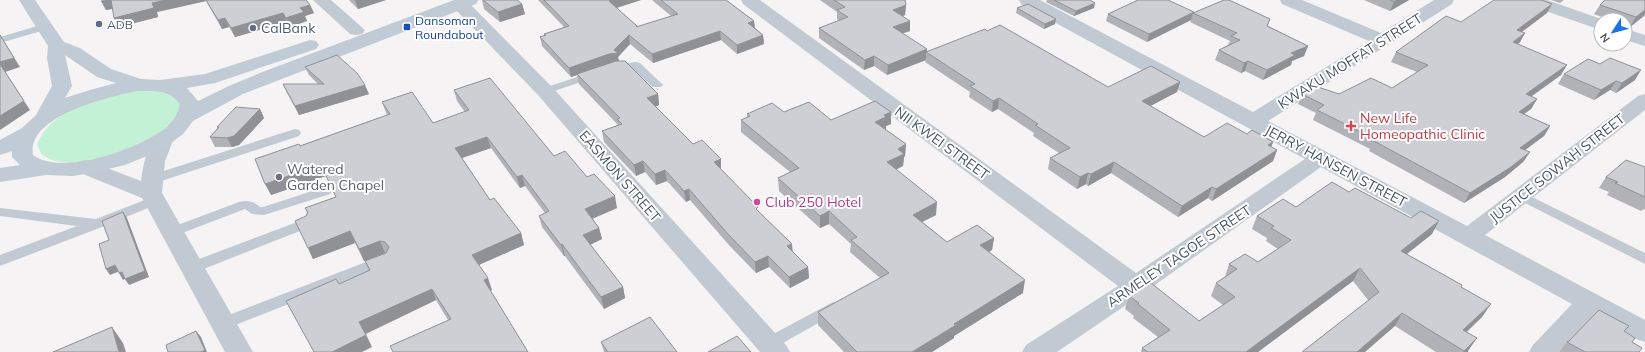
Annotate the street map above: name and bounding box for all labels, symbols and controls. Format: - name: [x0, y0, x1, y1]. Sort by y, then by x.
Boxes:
- street label: KWAKU MOFFAT STREET: [1274, 9, 1426, 113]
- north arrow: [1593, 12, 1633, 52]
- place label: Dansoman Roundabout: [415, 13, 484, 42]
- place label: ADB: [107, 17, 133, 32]
- marker: ADB: [94, 19, 104, 29]
- place label: CalBank: [261, 19, 316, 37]
- marker: Dansoman Roundabout: [402, 22, 412, 32]
- marker: CalBank: [248, 23, 258, 33]
- text: N: [1597, 30, 1613, 45]
- street label: NII KWEI STREET: [891, 103, 993, 184]
- place label: New Life Homeopathic Clinic: [1360, 109, 1485, 143]
- street label: JUSTICE SOWAH STREET: [1486, 109, 1629, 227]
- marker: New Life Homeopathic Clinic: [1345, 120, 1357, 132]
- street label: JERRY HANSEN STREET: [1262, 121, 1411, 211]
- street label: EASMON STREET: [575, 127, 665, 226]
- place label: Watered Garden Chapel: [287, 160, 384, 194]
- marker: Watered Garden Chapel: [274, 172, 284, 182]
- place label: Club 250 Hotel: [765, 193, 861, 211]
- marker: Club 250 Hotel: [752, 197, 762, 207]
- street label: ARMELEY TAGOE STREET: [1104, 201, 1255, 311]

